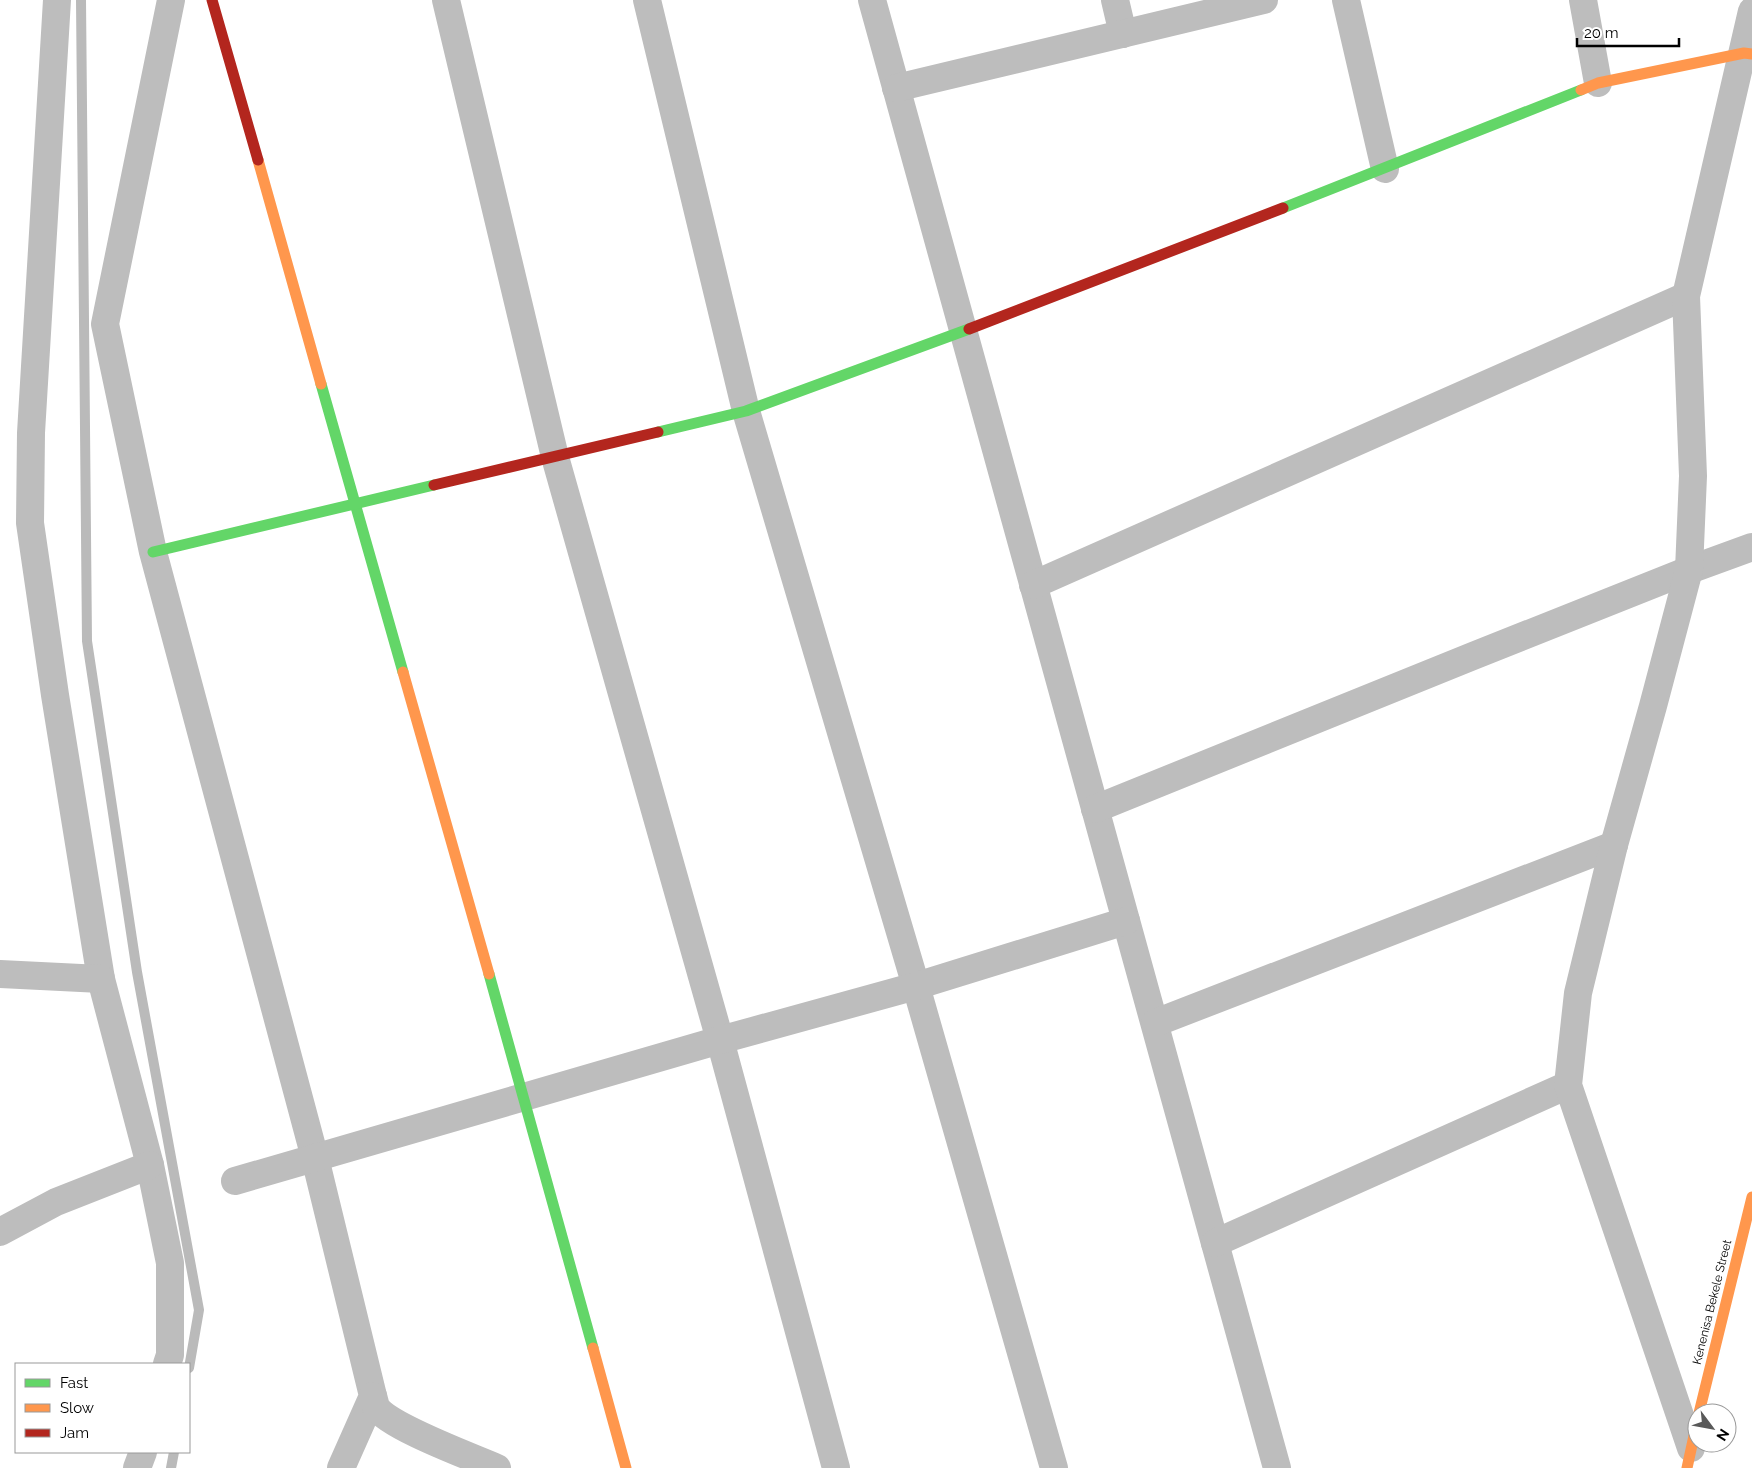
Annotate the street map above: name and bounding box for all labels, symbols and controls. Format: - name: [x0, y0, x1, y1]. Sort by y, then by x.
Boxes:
- scale bar: [1577, 15, 1680, 47]
- text: 20 m: [1584, 24, 1619, 42]
- street label: Kenenisa Bekele Street: [1690, 1238, 1734, 1366]
- legend: [15, 1363, 190, 1453]
- text: Fast: [60, 1374, 88, 1392]
- text: Slow: [60, 1399, 94, 1417]
- north arrow: [1687, 1403, 1737, 1453]
- text: Jam: [60, 1424, 89, 1442]
- text: N: [1713, 1426, 1733, 1444]

